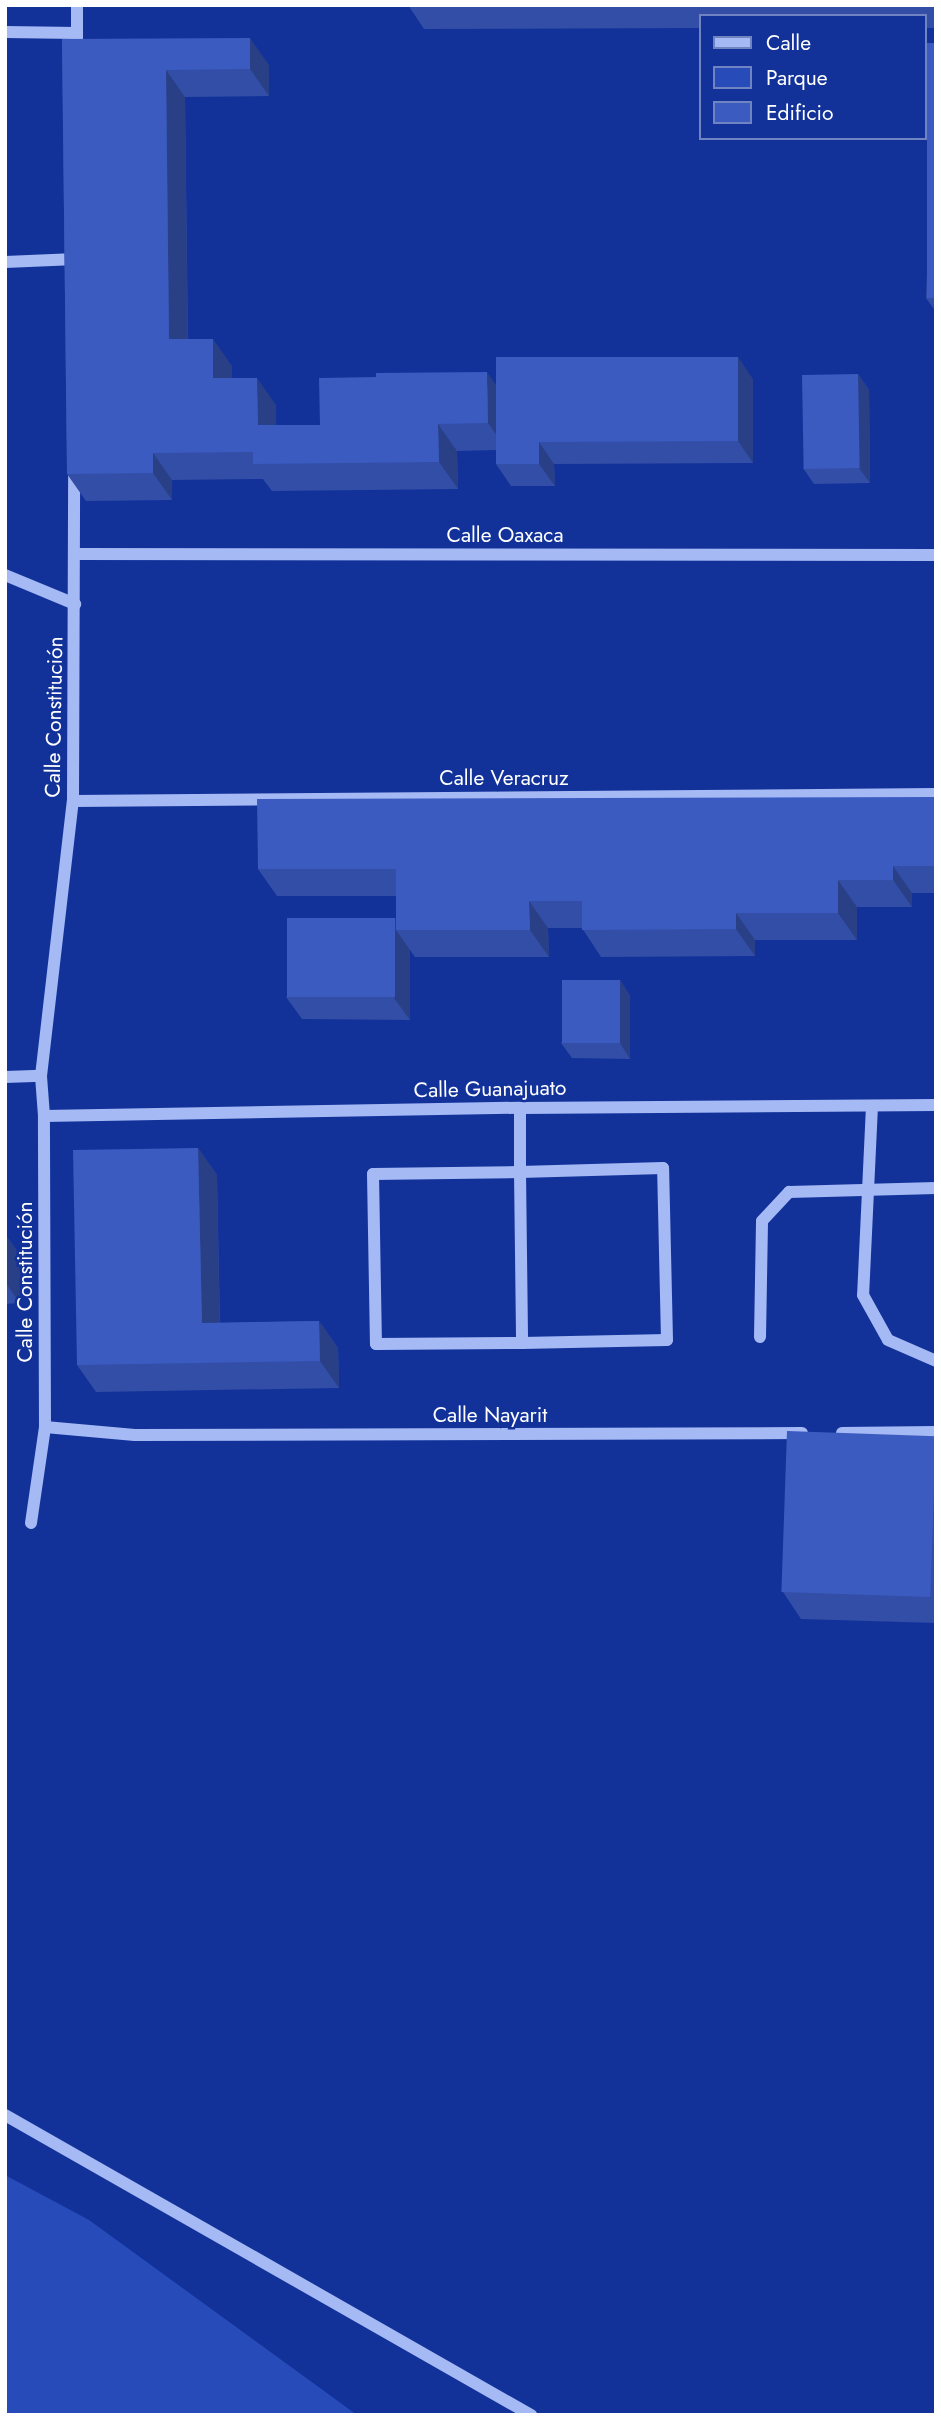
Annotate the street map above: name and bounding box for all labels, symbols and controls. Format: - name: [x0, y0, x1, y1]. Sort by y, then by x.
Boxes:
- legend: [699, 14, 927, 140]
- text: Calle: [766, 28, 811, 58]
- text: Parque: [766, 63, 828, 93]
- text: Edificio: [766, 98, 833, 128]
- street label: Calle Oaxaca: [446, 522, 564, 548]
- street label: Calle Constitución: [40, 636, 68, 798]
- street label: Calle Veracruz: [439, 765, 569, 791]
- street label: Calle Guanajuato: [413, 1075, 567, 1103]
- street label: Calle Constitución: [12, 1201, 38, 1363]
- street label: Calle Nayarit: [433, 1402, 547, 1428]

